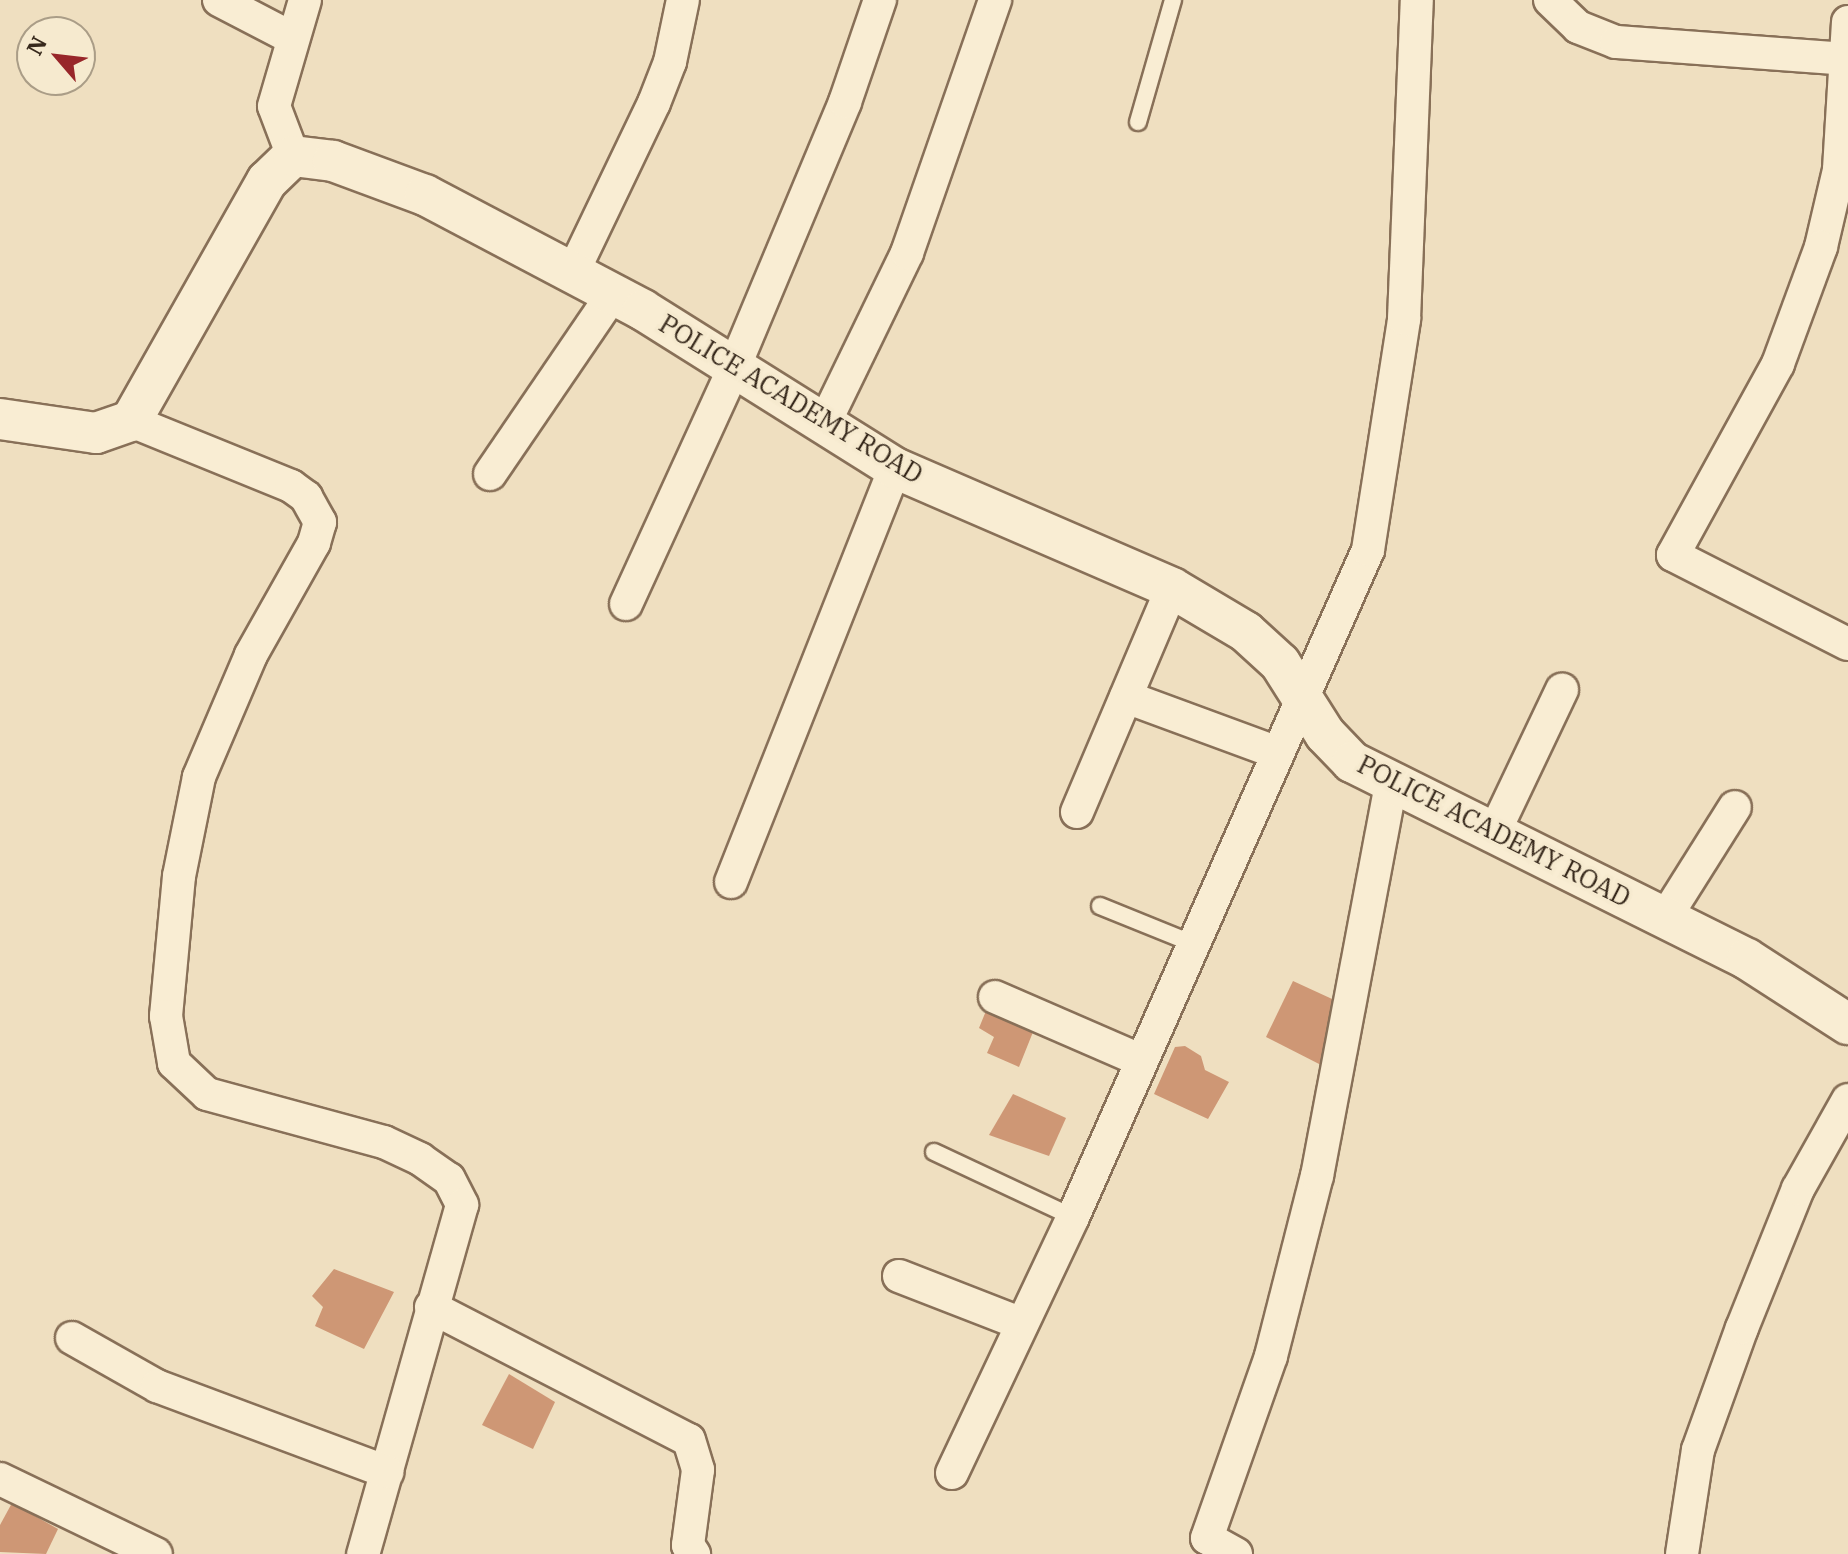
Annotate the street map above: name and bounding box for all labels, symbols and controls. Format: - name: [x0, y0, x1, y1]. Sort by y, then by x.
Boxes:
- north arrow: [16, 16, 96, 96]
- text: N: [19, 31, 53, 60]
- street label: POLICE ACADEMY ROAD: [654, 308, 928, 490]
- street label: POLICE ACADEMY ROAD: [1352, 749, 1636, 913]

